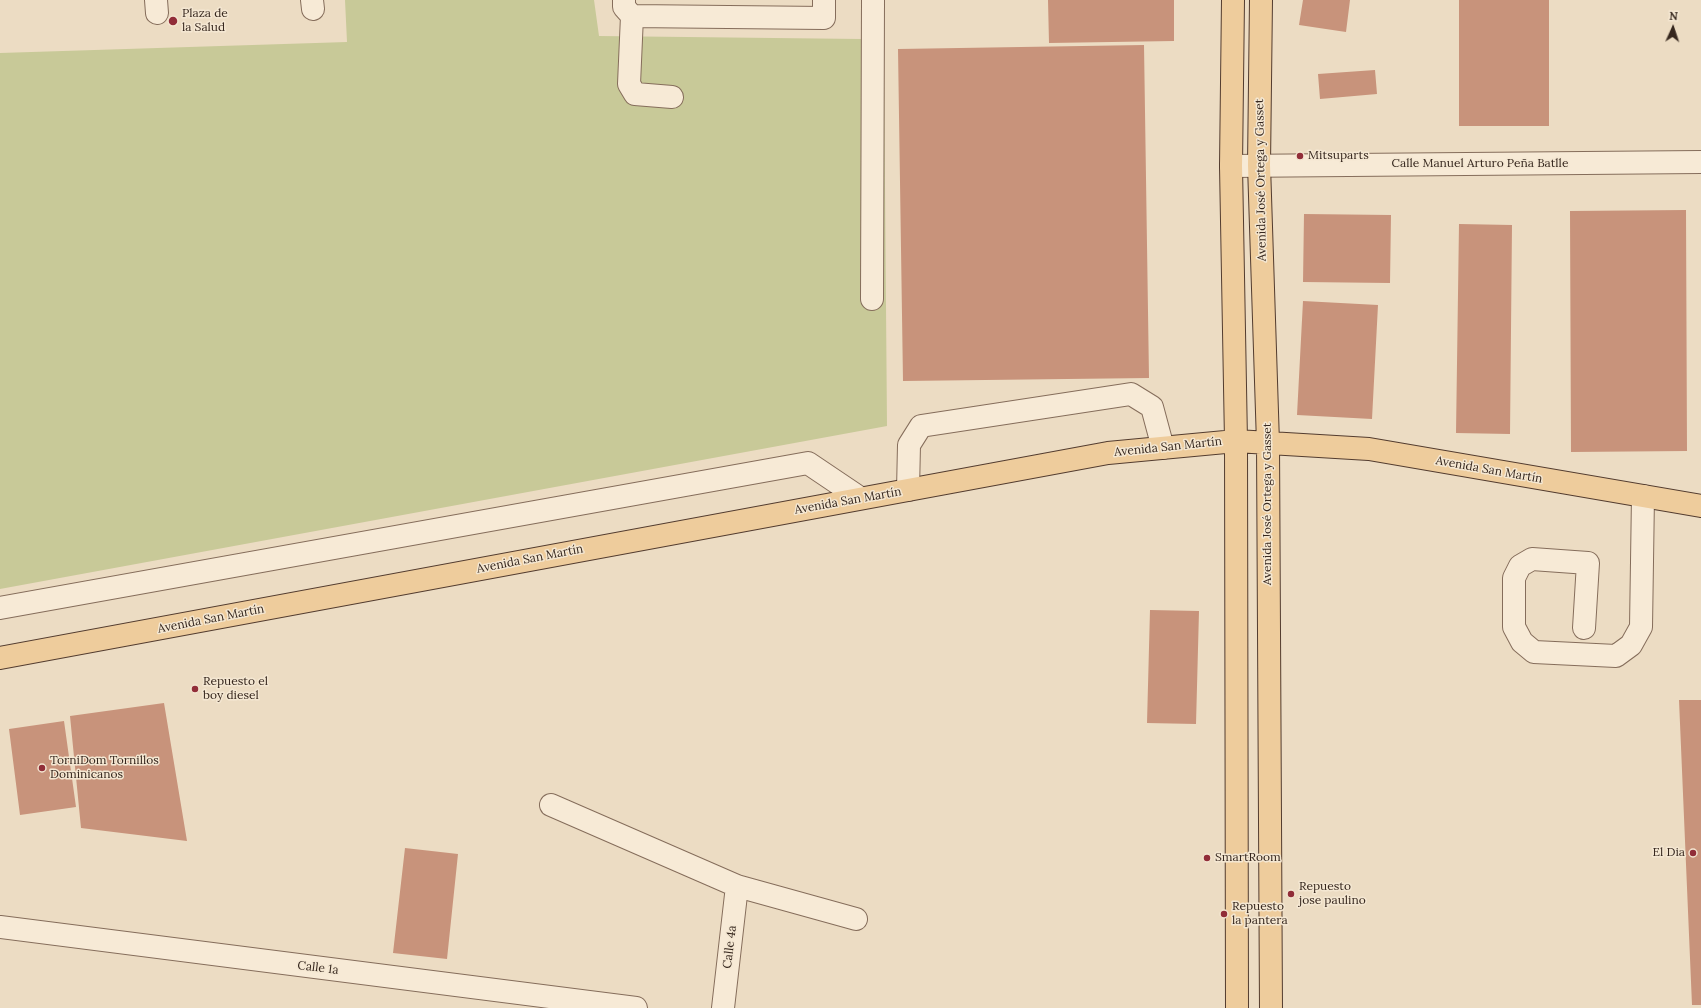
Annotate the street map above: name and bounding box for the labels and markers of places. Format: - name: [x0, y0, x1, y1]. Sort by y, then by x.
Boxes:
- place label: Plaza de la Salud: [182, 7, 228, 35]
- marker: Plaza de la Salud: [167, 15, 179, 27]
- place label: Mitsuparts: [1308, 149, 1369, 163]
- marker: Mitsuparts: [1295, 151, 1305, 161]
- place label: Repuesto el boy diesel: [203, 675, 268, 703]
- marker: Repuesto el boy diesel: [190, 684, 200, 694]
- place label: TorniDom Tornillos Dominicanos: [50, 754, 159, 782]
- marker: TorniDom Tornillos Dominicanos: [37, 763, 47, 773]
- place label: El Dia: [1653, 846, 1685, 860]
- marker: El Dia: [1688, 848, 1698, 858]
- place label: SmartRoom: [1215, 851, 1281, 865]
- marker: SmartRoom: [1202, 853, 1212, 863]
- place label: Repuesto jose paulino: [1299, 880, 1366, 908]
- marker: Repuesto jose paulino: [1286, 889, 1296, 899]
- place label: Repuesto la pantera: [1232, 900, 1288, 928]
- marker: Repuesto la pantera: [1219, 909, 1229, 919]

